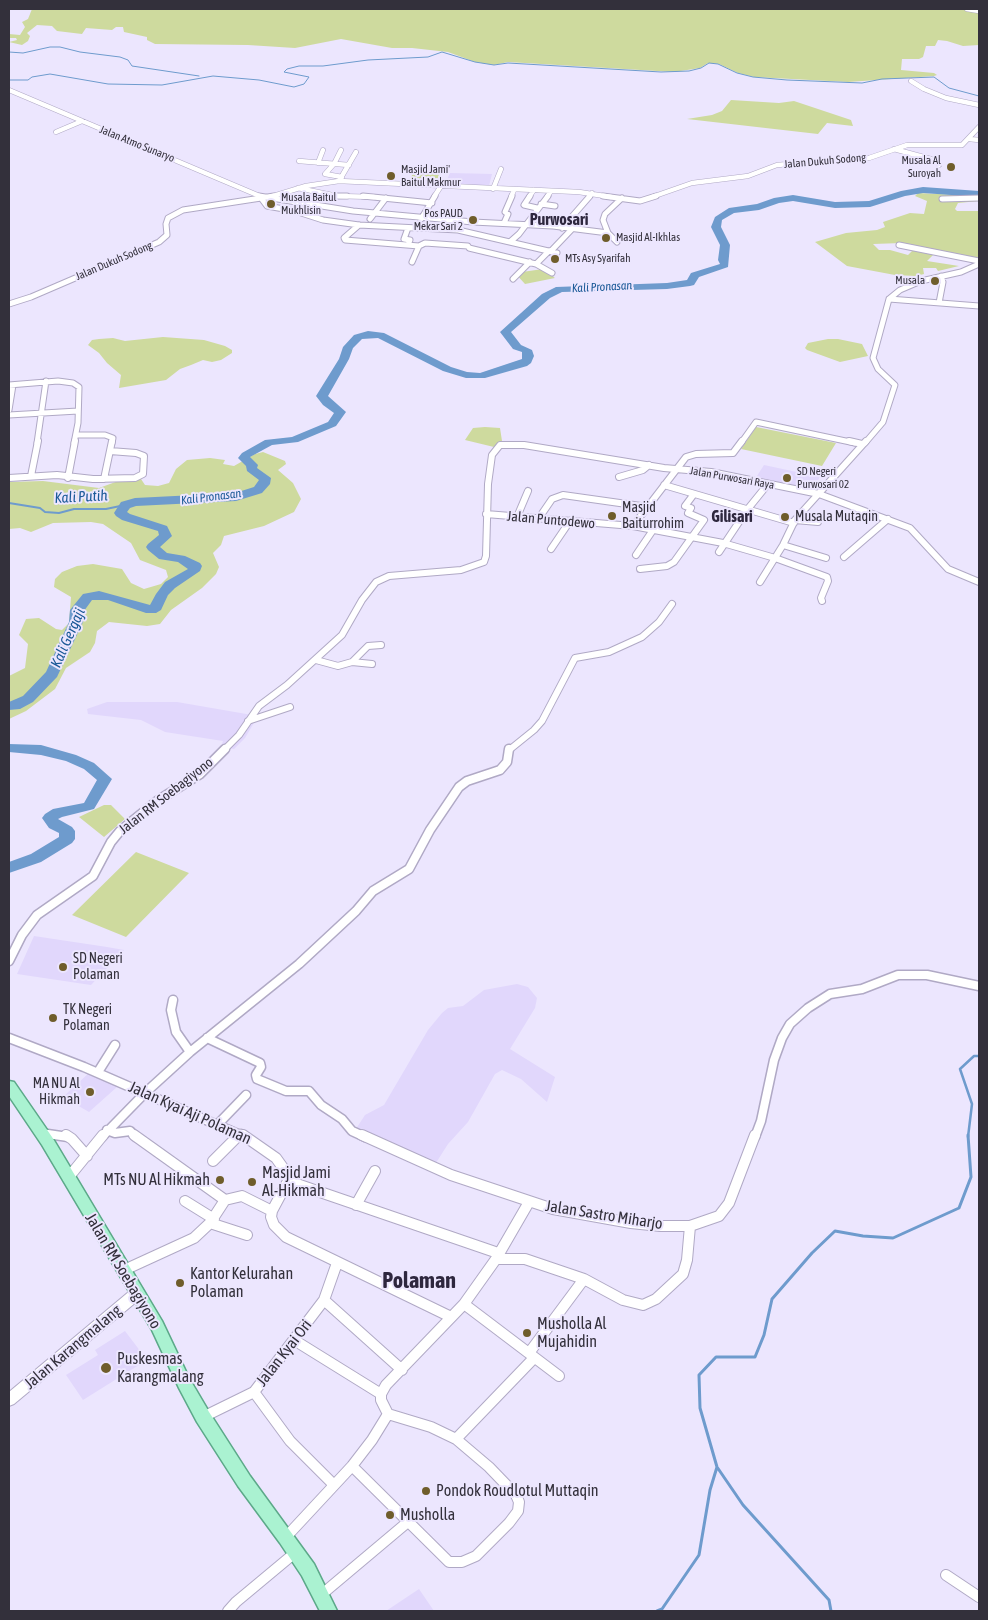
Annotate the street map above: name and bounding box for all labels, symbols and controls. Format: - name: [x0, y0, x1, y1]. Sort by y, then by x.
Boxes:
- street label: Jalan Atmo Sunaryo: [97, 123, 177, 165]
- street label: Jalan Dukuh Sodong: [783, 151, 867, 171]
- place label: Musala Al Suroyah: [901, 154, 941, 180]
- marker: Musala Al Suroyah: [945, 161, 957, 173]
- place label: Masjid Jami' Baitul Makmur: [401, 163, 461, 189]
- marker: Masjid Jami' Baitul Makmur: [385, 170, 397, 182]
- place label: Musala Baitul Mukhlisin: [281, 191, 336, 217]
- marker: Musala Baitul Mukhlisin: [265, 198, 277, 210]
- place label: Pos PAUD Mekar Sari 2: [414, 207, 463, 233]
- district label: Purwosari: [530, 210, 588, 230]
- marker: Pos PAUD Mekar Sari 2: [467, 214, 479, 226]
- place label: Masjid Al-Ikhlas: [616, 231, 680, 245]
- marker: Masjid Al-Ikhlas: [600, 232, 612, 244]
- street label: Jalan Dukuh Sodong: [74, 239, 154, 283]
- place label: MTs Asy Syarifah: [565, 252, 631, 266]
- marker: MTs Asy Syarifah: [549, 253, 561, 265]
- place label: Musala: [895, 274, 925, 288]
- marker: Musala: [929, 275, 941, 287]
- water label: Kali Pronasan: [571, 278, 633, 296]
- street label: Jalan Purwosari Raya: [689, 464, 775, 492]
- place label: SD Negeri Purwosari 02: [797, 465, 849, 491]
- marker: SD Negeri Purwosari 02: [781, 472, 793, 484]
- water label: Kali Pronasan: [180, 486, 242, 508]
- water label: Kali Putih: [54, 487, 108, 507]
- place label: Masjid Baiturrohim: [622, 500, 684, 532]
- district label: Gilisari: [711, 507, 753, 527]
- street label: Jalan Puntodewo: [506, 508, 596, 532]
- place label: Musala Mutaqin: [795, 509, 878, 525]
- marker: Masjid Baiturrohim: [606, 510, 618, 522]
- marker: Musala Mutaqin: [779, 511, 791, 523]
- water label: Kali Gergaji: [47, 606, 89, 670]
- street label: Jalan RM Soebagiyono: [116, 754, 216, 838]
- place label: SD Negeri Polaman: [73, 951, 123, 984]
- marker: SD Negeri Polaman: [57, 961, 69, 973]
- place label: TK Negeri Polaman: [63, 1002, 112, 1034]
- marker: TK Negeri Polaman: [47, 1012, 59, 1024]
- place label: MA NU Al Hikmah: [33, 1076, 80, 1108]
- street label: Jalan Kyai Aji Polaman: [126, 1077, 254, 1149]
- marker: MA NU Al Hikmah: [84, 1086, 96, 1098]
- place label: Masjid Jami Al-Hikmah: [262, 1163, 331, 1201]
- place label: MTs NU Al Hikmah: [103, 1170, 210, 1190]
- marker: MTs NU Al Hikmah: [214, 1174, 226, 1186]
- marker: Masjid Jami Al-Hikmah: [246, 1176, 258, 1188]
- street label: Jalan Sastro Miharjo: [544, 1196, 664, 1234]
- street label: Jalan RM Soebagiyono: [81, 1210, 165, 1332]
- place label: Kantor Kelurahan Polaman: [190, 1264, 293, 1302]
- district label: Polaman: [382, 1268, 456, 1294]
- marker: Kantor Kelurahan Polaman: [174, 1277, 186, 1289]
- street label: Jalan Karangmalang: [21, 1301, 125, 1393]
- place label: Musholla Al Mujahidin: [537, 1314, 607, 1352]
- street label: Jalan Kyai Ori: [252, 1316, 316, 1390]
- marker: Musholla Al Mujahidin: [521, 1327, 533, 1339]
- place label: Puskesmas Karangmalang: [117, 1349, 204, 1387]
- marker: Puskesmas Karangmalang: [99, 1361, 113, 1375]
- place label: Pondok Roudlotul Muttaqin: [436, 1481, 599, 1501]
- marker: Pondok Roudlotul Muttaqin: [420, 1485, 432, 1497]
- place label: Musholla: [400, 1505, 455, 1525]
- marker: Musholla: [384, 1509, 396, 1521]

